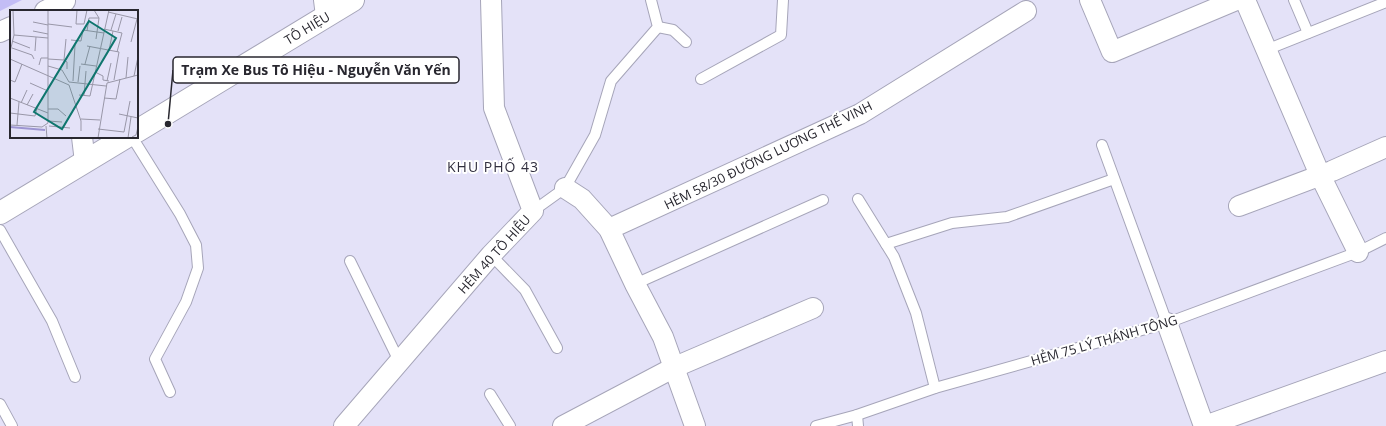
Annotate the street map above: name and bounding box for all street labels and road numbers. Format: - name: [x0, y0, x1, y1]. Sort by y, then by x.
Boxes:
- street label: TÔ HIỆU: [281, 7, 333, 49]
- street label: HẺM 58/30 ĐƯỜNG LƯƠNG THẾ VINH: [661, 97, 875, 213]
- street label: HẺM 40 TÔ HIỆU: [454, 211, 534, 297]
- street label: HẺM 75 LÝ THÁNH TÔNG: [1029, 310, 1179, 370]

